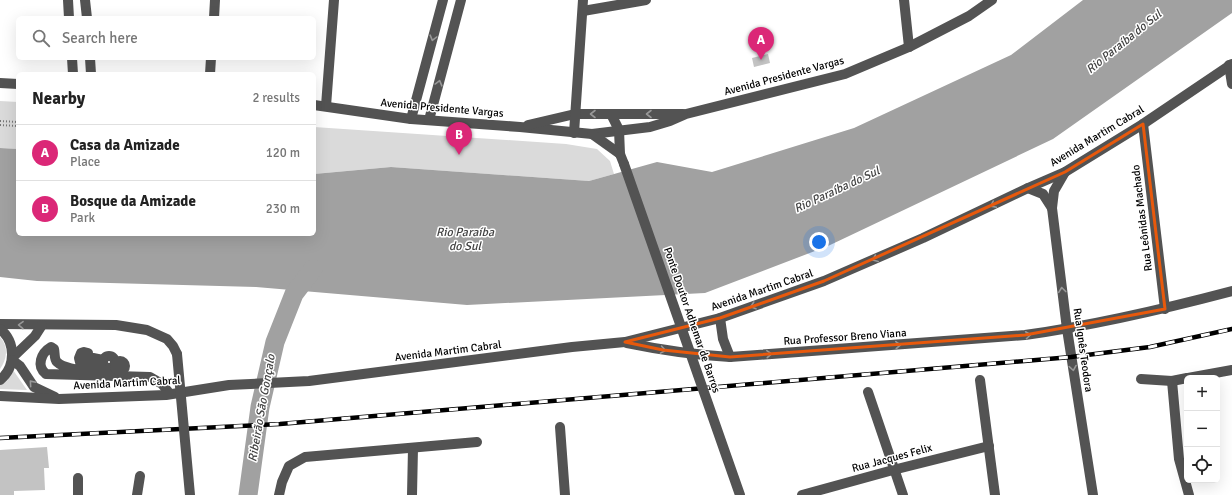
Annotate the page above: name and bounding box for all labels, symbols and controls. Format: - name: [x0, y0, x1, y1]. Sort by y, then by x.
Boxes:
- water label: Rio Paraíba do Sul: [1083, 6, 1166, 77]
- search box: [16, 16, 316, 60]
- icon: search: [30, 27, 52, 49]
- pin: A: [748, 27, 774, 60]
- text: Search here: [62, 29, 138, 47]
- one-way arrow: [429, 34, 438, 41]
- street label: Avenida Presidente Vargas: [723, 54, 846, 98]
- one-way arrow: [434, 79, 443, 86]
- text: Nearby: [32, 88, 85, 109]
- text: 2 results: [252, 90, 300, 106]
- street label: Avenida Presidente Vargas: [380, 96, 504, 120]
- street label: Avenida Martim Cabral: [1048, 103, 1146, 169]
- one-way arrow: [590, 110, 596, 118]
- one-way arrow: [646, 110, 652, 118]
- pin: B: [446, 122, 472, 155]
- text: Casa da Amizade: [70, 136, 180, 154]
- text: A: [41, 145, 49, 161]
- text: 120 m: [266, 145, 300, 161]
- text: Place: [70, 154, 100, 170]
- water label: Rio Paraíba do Sul: [792, 163, 884, 216]
- street label: Rua Leônidas Machado: [1129, 164, 1155, 272]
- text: Bosque da Amizade: [70, 192, 196, 210]
- one-way arrow: [989, 200, 997, 208]
- text: B: [41, 201, 49, 217]
- text: 230 m: [266, 201, 300, 217]
- text: Park: [70, 210, 95, 226]
- water label: Rio Paraíba do Sul: [436, 225, 495, 254]
- your location: [809, 232, 829, 252]
- street label: Ponte Doutor Adhemar de Barros: [661, 245, 723, 395]
- one-way arrow: [871, 255, 878, 263]
- street label: Avenida Martim Cabral: [709, 266, 815, 314]
- one-way arrow: [1058, 287, 1067, 293]
- one-way arrow: [750, 301, 757, 310]
- street label: Rua Ignês Teodora: [1071, 307, 1095, 393]
- one-way arrow: [18, 321, 24, 329]
- street label: Rua Professor Breno Viana: [783, 326, 907, 348]
- one-way arrow: [1025, 331, 1031, 340]
- street label: Avenida Martim Cabral: [394, 338, 502, 364]
- one-way arrow: [895, 340, 901, 349]
- one-way arrow: [660, 345, 666, 354]
- one-way arrow: [766, 350, 772, 359]
- water label: Ribeirão São Gonçalo: [245, 352, 279, 463]
- one-way arrow: [1068, 364, 1077, 371]
- street label: Avenida Martim Cabral: [73, 374, 181, 392]
- map controls: [1184, 375, 1220, 483]
- button: +: [1184, 375, 1220, 411]
- one-way arrow: [30, 381, 37, 388]
- button: −: [1184, 411, 1220, 447]
- street label: Rua Jacques Felix: [851, 441, 933, 475]
- button: locate: [1184, 447, 1220, 483]

